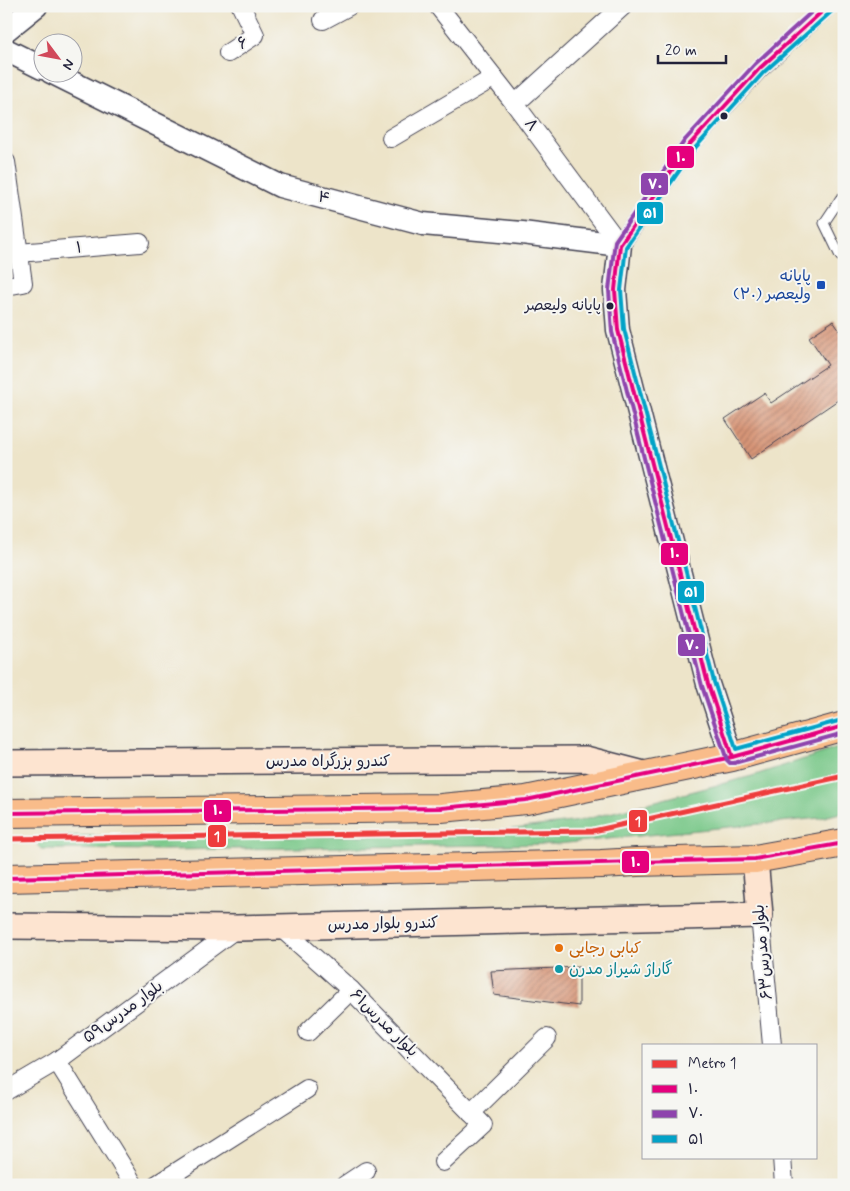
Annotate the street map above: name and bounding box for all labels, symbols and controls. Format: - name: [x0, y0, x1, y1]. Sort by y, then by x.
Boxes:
- north arrow: [32, 32, 82, 82]
- street label: ۶: [233, 32, 253, 54]
- scale bar: [658, 32, 725, 64]
- text: 20 m: [665, 41, 697, 61]
- text: N: [58, 56, 78, 73]
- unlabelled marker: [719, 111, 729, 121]
- street label: ۸: [519, 114, 543, 136]
- line badge: ۱۰: [666, 145, 695, 169]
- text: ۱۰: [676, 149, 686, 167]
- line badge: ۷۰: [640, 172, 669, 196]
- text: ۷۰: [648, 176, 662, 194]
- street label: ۴: [315, 186, 333, 210]
- line badge: ۵۱: [636, 201, 664, 225]
- text: ۵۱: [643, 205, 657, 223]
- street label: ۱: [75, 237, 83, 259]
- place label: پایانه ولیعصر (۲۰): [733, 266, 811, 305]
- marker: پایانه ولیعصر (۲۰): [815, 279, 827, 291]
- place label: پایانه ولیعصر: [523, 296, 601, 316]
- marker: پایانه ولیعصر: [605, 301, 615, 311]
- line badge: ۱۰: [660, 542, 689, 566]
- text: ۱۰: [670, 545, 680, 563]
- line badge: ۵۱: [677, 580, 705, 604]
- text: ۵۱: [684, 584, 698, 602]
- line badge: ۷۰: [677, 633, 706, 657]
- text: ۷۰: [685, 637, 699, 655]
- street label: کندرو بزرگراه مدرس: [266, 751, 390, 772]
- line badge: ۱۰: [203, 799, 232, 823]
- text: ۱۰: [213, 802, 223, 820]
- line badge: 1: [628, 809, 648, 833]
- text: 1: [635, 813, 641, 831]
- line badge: 1: [207, 824, 227, 848]
- text: 1: [214, 828, 220, 846]
- line badge: ۱۰: [621, 850, 650, 874]
- text: ۱۰: [631, 854, 641, 872]
- street label: بلوار مدرس۶۳: [748, 903, 778, 1001]
- street label: کندرو بلوار مدرس: [328, 913, 439, 935]
- place label: کبابی رجایی: [569, 938, 641, 959]
- marker: کبابی رجایی: [553, 942, 565, 954]
- place label: گاراژ شیراز مدرن: [569, 959, 673, 980]
- marker: گاراژ شیراز مدرن: [553, 963, 565, 975]
- street label: بلوار مدرس۵۹: [79, 976, 167, 1048]
- street label: بلوار مدرس۶۱: [345, 984, 423, 1062]
- legend: [642, 1044, 818, 1158]
- text: Metro 1: [688, 1054, 737, 1074]
- text: ۱۰: [688, 1080, 698, 1100]
- text: ۷۰: [688, 1104, 703, 1124]
- text: ۵۱: [688, 1130, 704, 1150]

